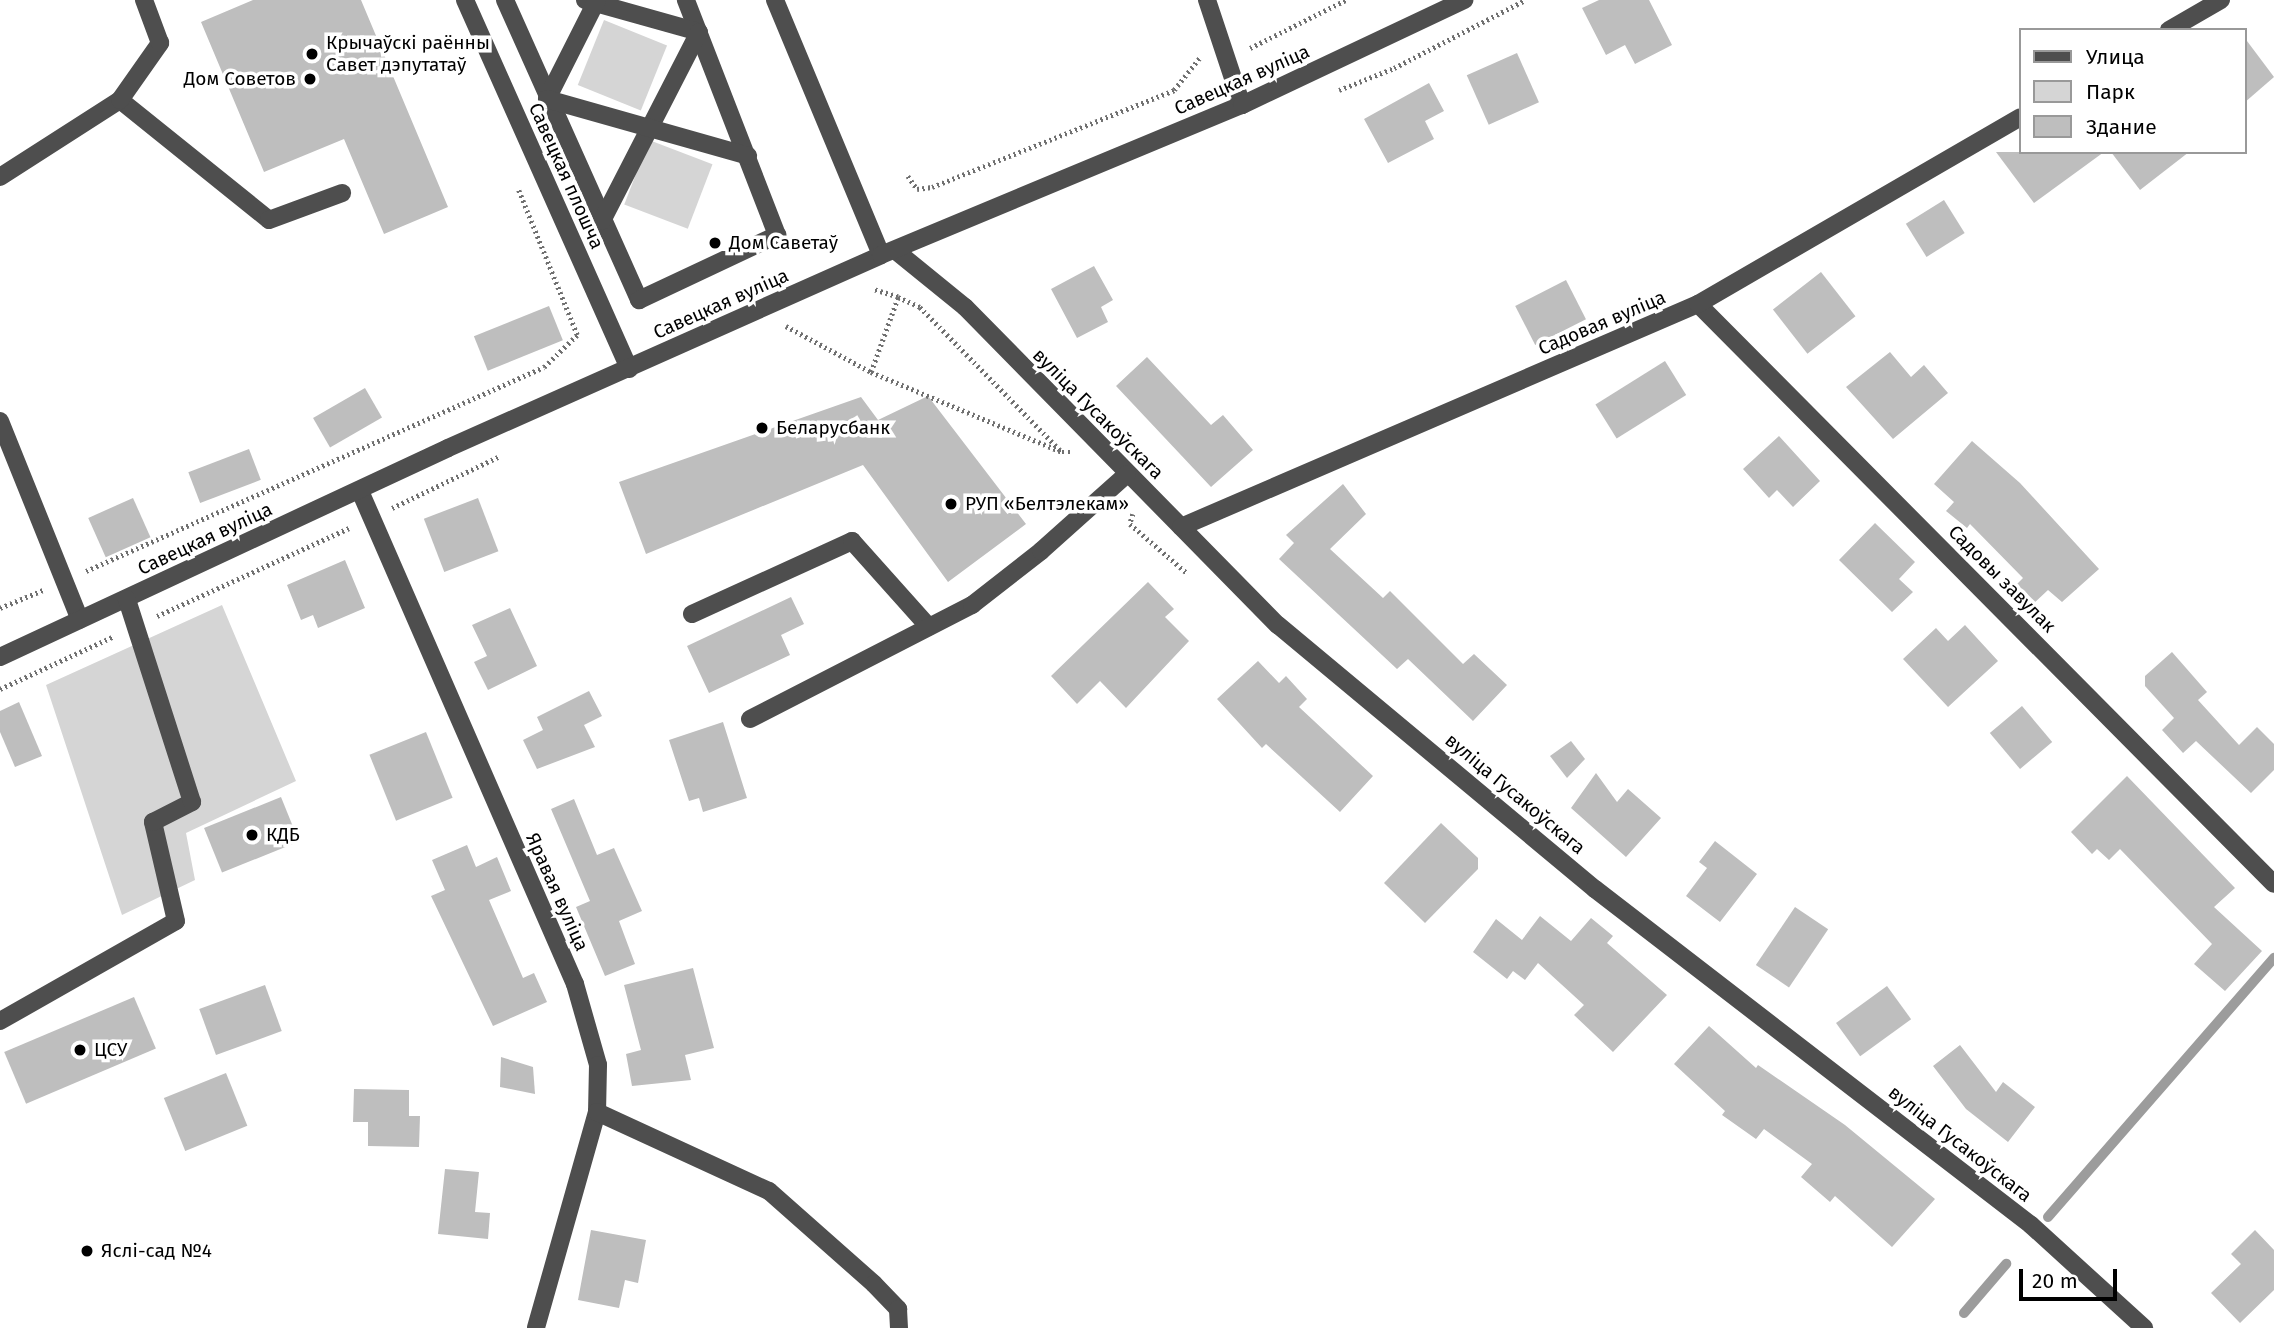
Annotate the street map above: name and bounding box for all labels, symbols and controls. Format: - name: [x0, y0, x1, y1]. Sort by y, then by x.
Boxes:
- legend: [2018, 28, 2246, 154]
- place label: Крычаўскі раённы Савет дэпутатаў: [326, 32, 490, 76]
- street label: Савецкая вуліца: [1171, 40, 1313, 120]
- text: Улица: [2086, 44, 2145, 70]
- marker: Крычаўскі раённы Савет дэпутатаў: [304, 46, 320, 62]
- place label: Дом Советов: [184, 68, 296, 90]
- marker: Дом Советов: [302, 71, 318, 87]
- text: Парк: [2086, 79, 2135, 105]
- street label: Савецкая плошча: [524, 99, 608, 253]
- text: Здание: [2086, 114, 2157, 140]
- place label: Дом Саветаў: [729, 232, 838, 254]
- marker: Дом Саветаў: [707, 235, 723, 251]
- street label: Савецкая вуліца: [650, 264, 792, 344]
- street label: Садовая вуліца: [1535, 286, 1669, 360]
- street label: вуліца Гусакоўскага: [1028, 344, 1168, 484]
- place label: Беларусбанк: [776, 417, 890, 439]
- marker: Беларусбанк: [754, 420, 770, 436]
- place label: РУП «Белтэлекам»: [965, 493, 1129, 515]
- marker: РУП «Белтэлекам»: [943, 496, 959, 512]
- street label: Савецкая вуліца: [134, 498, 276, 580]
- street label: Садовы завулак: [1944, 521, 2060, 637]
- street label: вуліца Гусакоўскага: [1440, 729, 1590, 859]
- place label: КДБ: [266, 824, 300, 846]
- marker: КДБ: [244, 827, 260, 843]
- street label: Яравая вуліца: [521, 830, 593, 954]
- place label: ЦСУ: [94, 1039, 127, 1061]
- marker: ЦСУ: [72, 1042, 88, 1058]
- street label: вуліца Гусакоўскага: [1884, 1081, 2036, 1207]
- place label: Яслі-сад №4: [101, 1240, 212, 1262]
- marker: Яслі-сад №4: [79, 1243, 95, 1259]
- scale bar: [2022, 1254, 2120, 1298]
- text: 20 m: [2032, 1268, 2078, 1294]

